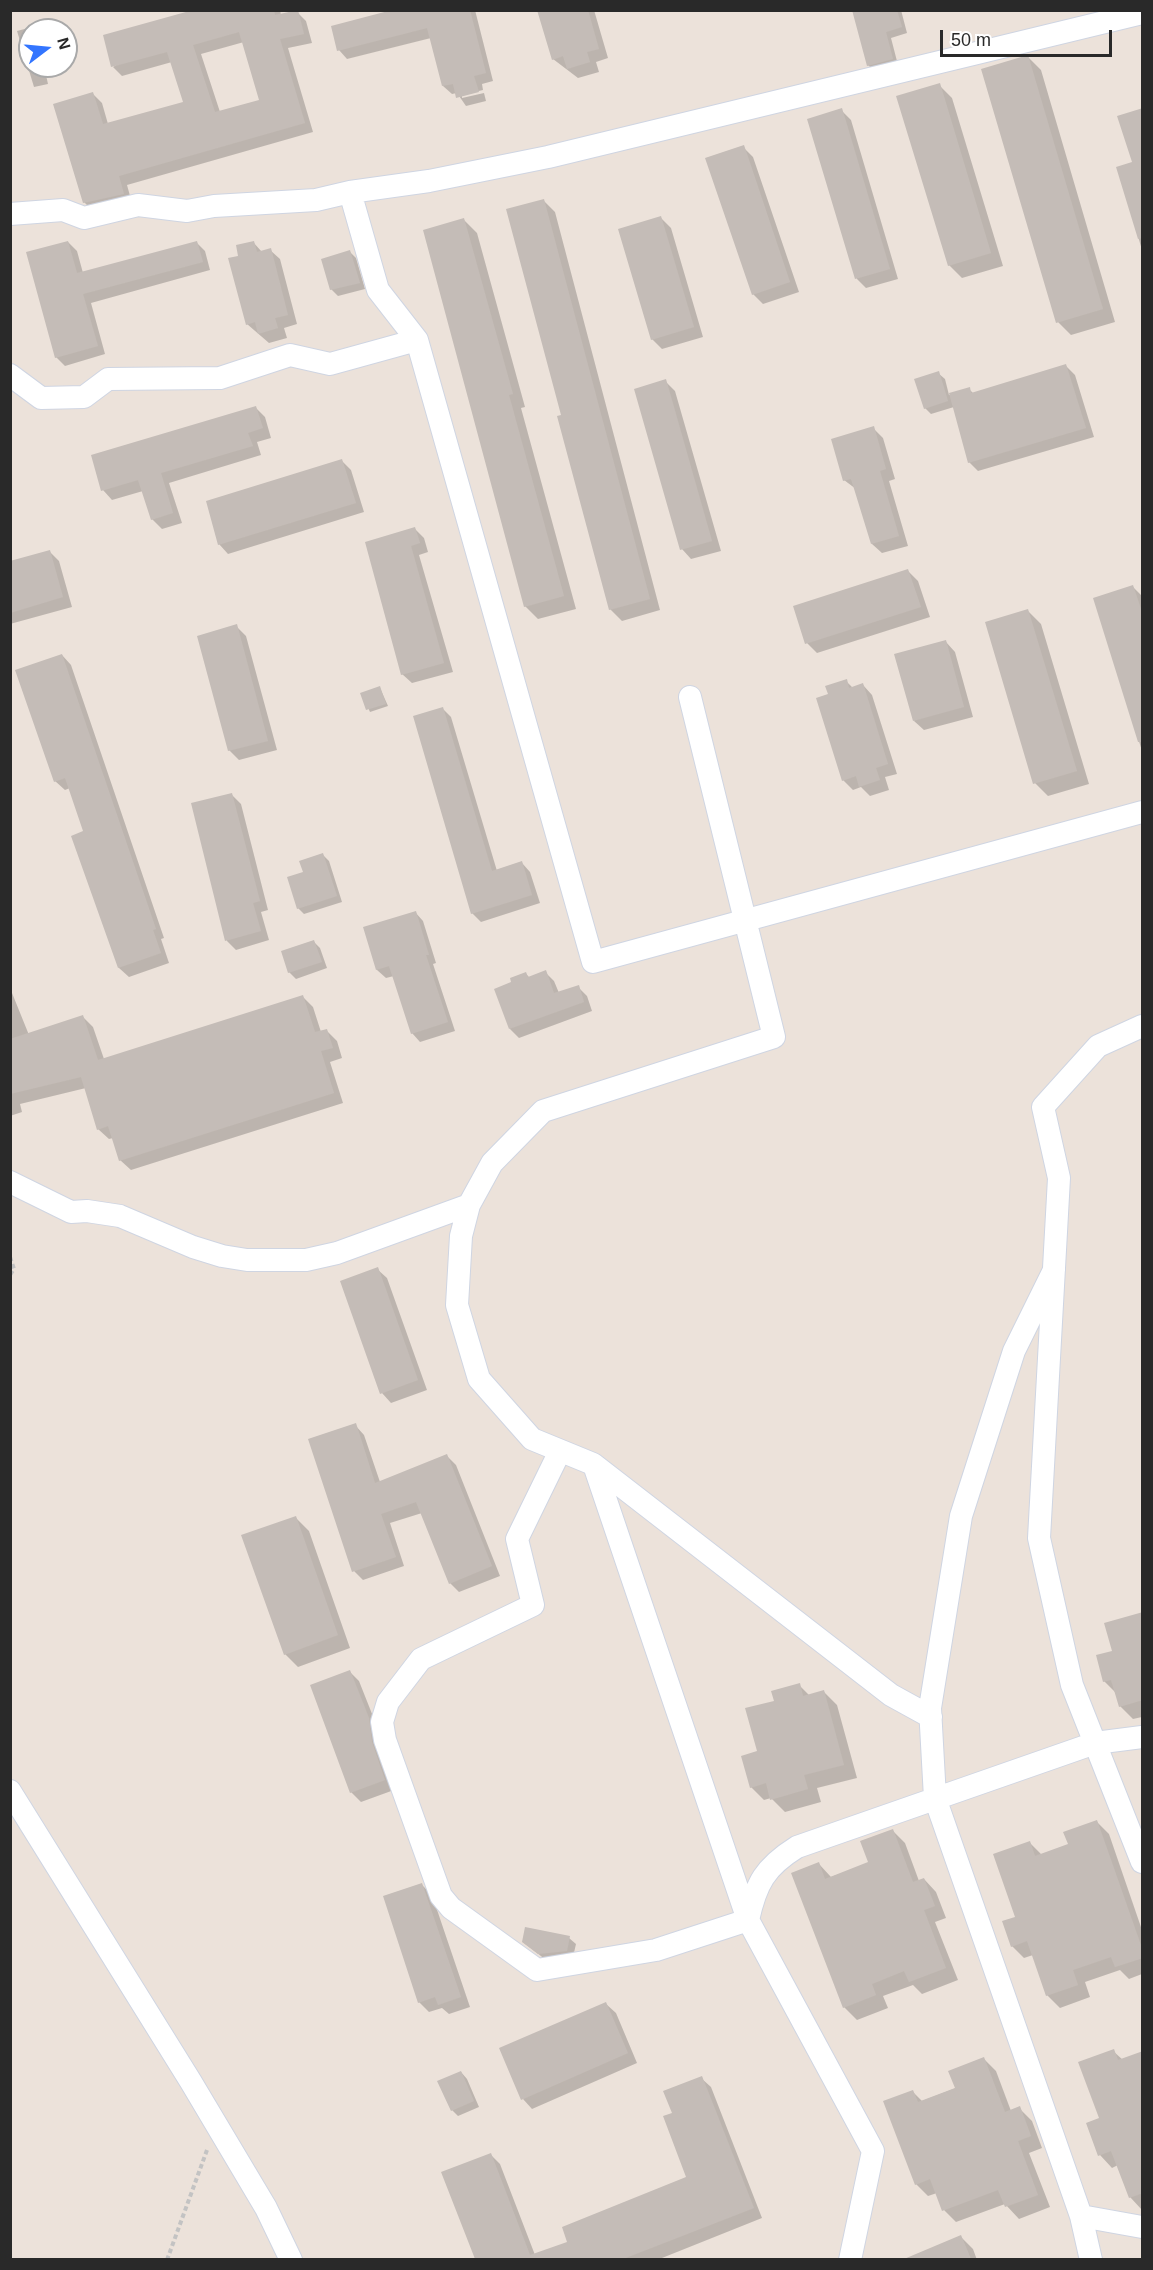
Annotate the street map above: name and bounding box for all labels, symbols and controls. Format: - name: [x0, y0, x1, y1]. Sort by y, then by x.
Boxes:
- north arrow: [18, 18, 78, 78]
- scale bar: [943, 18, 1116, 56]
- text: 50 m: [951, 30, 991, 50]
- text: N: [54, 36, 74, 51]

